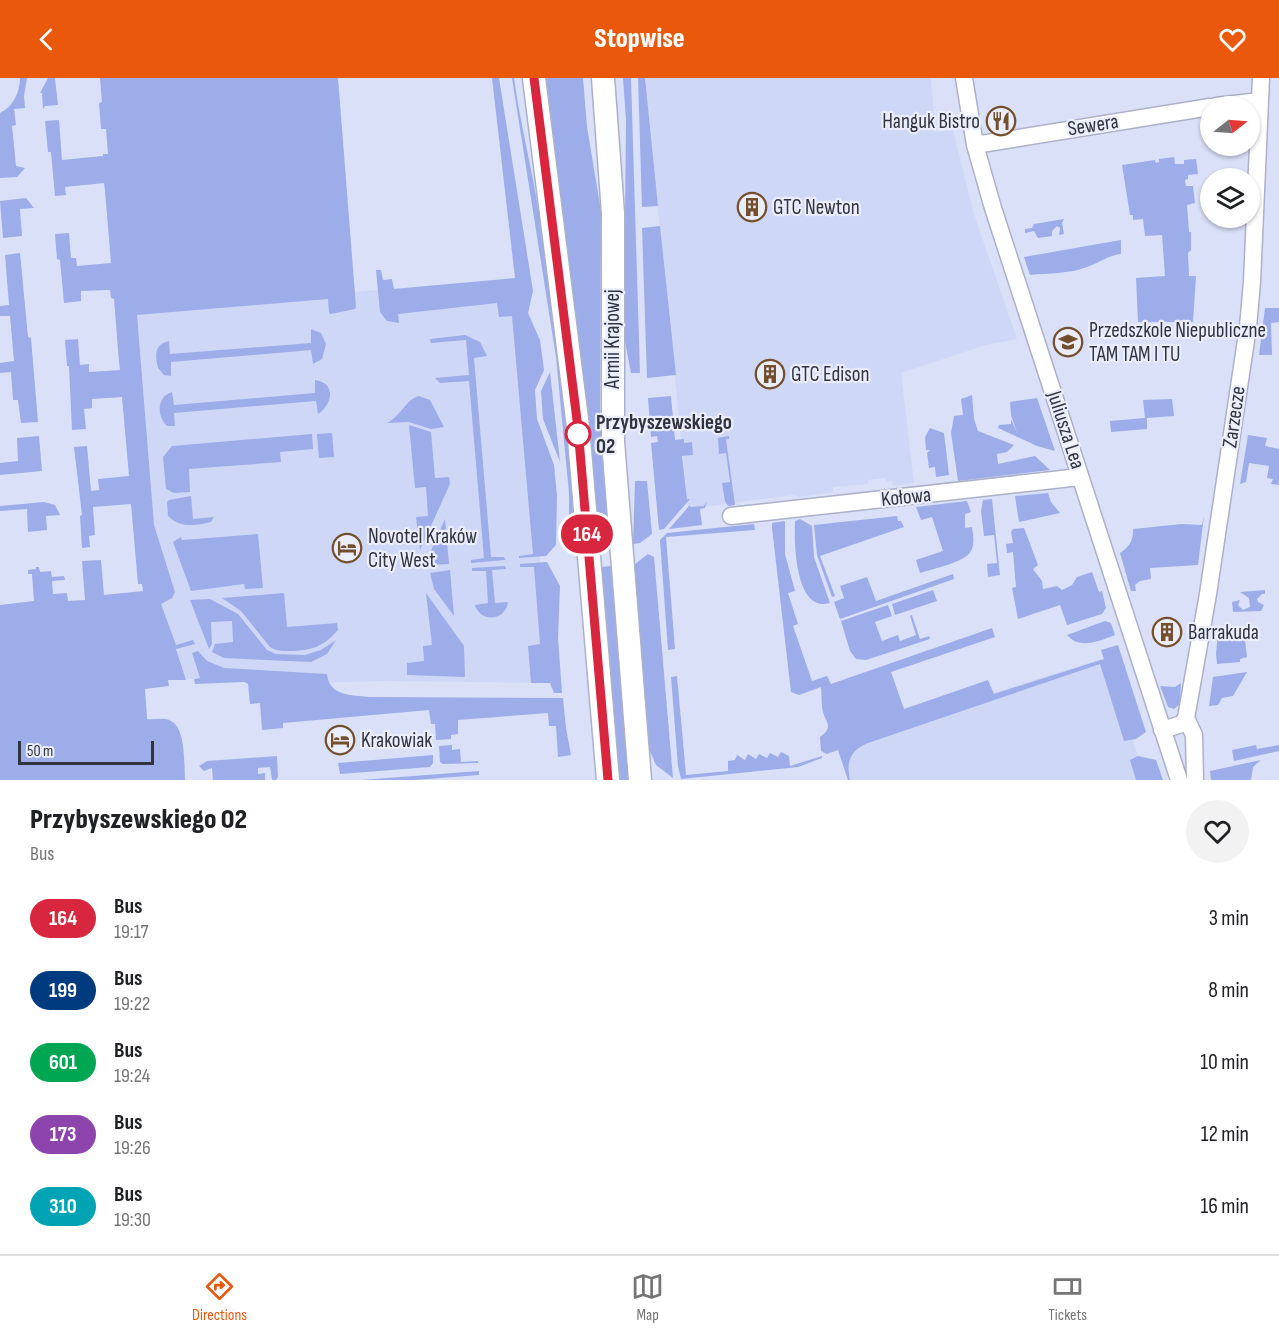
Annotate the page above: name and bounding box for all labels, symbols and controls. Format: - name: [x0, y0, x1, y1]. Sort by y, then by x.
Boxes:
- icon: back: [30, 23, 63, 56]
- text: Stopwise: [594, 23, 685, 55]
- icon: heart: [1216, 23, 1249, 56]
- north arrow: [1200, 96, 1260, 156]
- map controls: [1200, 96, 1260, 228]
- restaurant icon: Hanguk Bistro: [985, 105, 1017, 137]
- place label: Hanguk Bistro: [882, 109, 980, 134]
- street label: Sewera: [1066, 109, 1120, 141]
- button: layers: [1200, 168, 1260, 228]
- building icon: GTC Newton: [736, 191, 768, 223]
- place label: GTC Newton: [773, 195, 860, 220]
- street label: Armii Krajowej: [600, 289, 625, 390]
- place label: Przedszkole Niepubliczne TAM TAM I TU: [1089, 318, 1266, 367]
- school or university icon: Przedszkole Niepubliczne TAM TAM I TU: [1052, 326, 1084, 358]
- building icon: GTC Edison: [754, 358, 786, 390]
- place label: GTC Edison: [791, 362, 869, 387]
- street label: Zarzecze: [1217, 384, 1251, 450]
- street label: Juliusza Lea: [1041, 387, 1090, 472]
- place label: Przybyszewskiego 02: [596, 410, 732, 459]
- marker: Przybyszewskiego 02: [565, 421, 591, 447]
- street label: Kołowa: [880, 482, 932, 512]
- line badge: 164: [552, 514, 622, 554]
- text: 164: [573, 522, 601, 547]
- place label: Novotel Kraków City West: [368, 524, 477, 573]
- hotel icon: Novotel Kraków City West: [331, 532, 363, 564]
- building icon: Barrakuda: [1151, 616, 1183, 648]
- place label: Barrakuda: [1188, 620, 1259, 645]
- hotel icon: Krakowiak: [324, 724, 356, 756]
- place label: Krakowiak: [361, 728, 432, 753]
- scale bar: [18, 738, 154, 766]
- text: 50 m: [27, 742, 53, 761]
- button: heart: [1186, 800, 1249, 863]
- text: Przybyszewskiego 02: [30, 803, 247, 836]
- text: Bus: [30, 842, 54, 866]
- text: Bus: [114, 893, 143, 920]
- text: 3 min: [1209, 905, 1249, 932]
- text: 164: [49, 906, 77, 931]
- text: 19:17: [114, 920, 149, 944]
- text: Bus: [114, 965, 143, 992]
- text: 8 min: [1208, 977, 1249, 1004]
- text: 199: [49, 978, 77, 1003]
- text: 19:22: [114, 992, 150, 1016]
- text: Bus: [114, 1037, 143, 1064]
- text: 10 min: [1200, 1049, 1249, 1076]
- text: 601: [49, 1050, 77, 1075]
- text: 19:24: [114, 1064, 150, 1088]
- text: Bus: [114, 1109, 143, 1136]
- text: 12 min: [1201, 1121, 1249, 1148]
- text: 173: [50, 1122, 76, 1147]
- text: 19:26: [114, 1136, 151, 1160]
- text: Bus: [114, 1181, 143, 1208]
- text: 16 min: [1201, 1193, 1249, 1220]
- text: 310: [49, 1194, 77, 1219]
- text: 19:30: [114, 1208, 151, 1232]
- tab: Directions: [192, 1270, 247, 1325]
- tab: Map: [631, 1270, 664, 1325]
- tab: Tickets: [1048, 1270, 1087, 1325]

